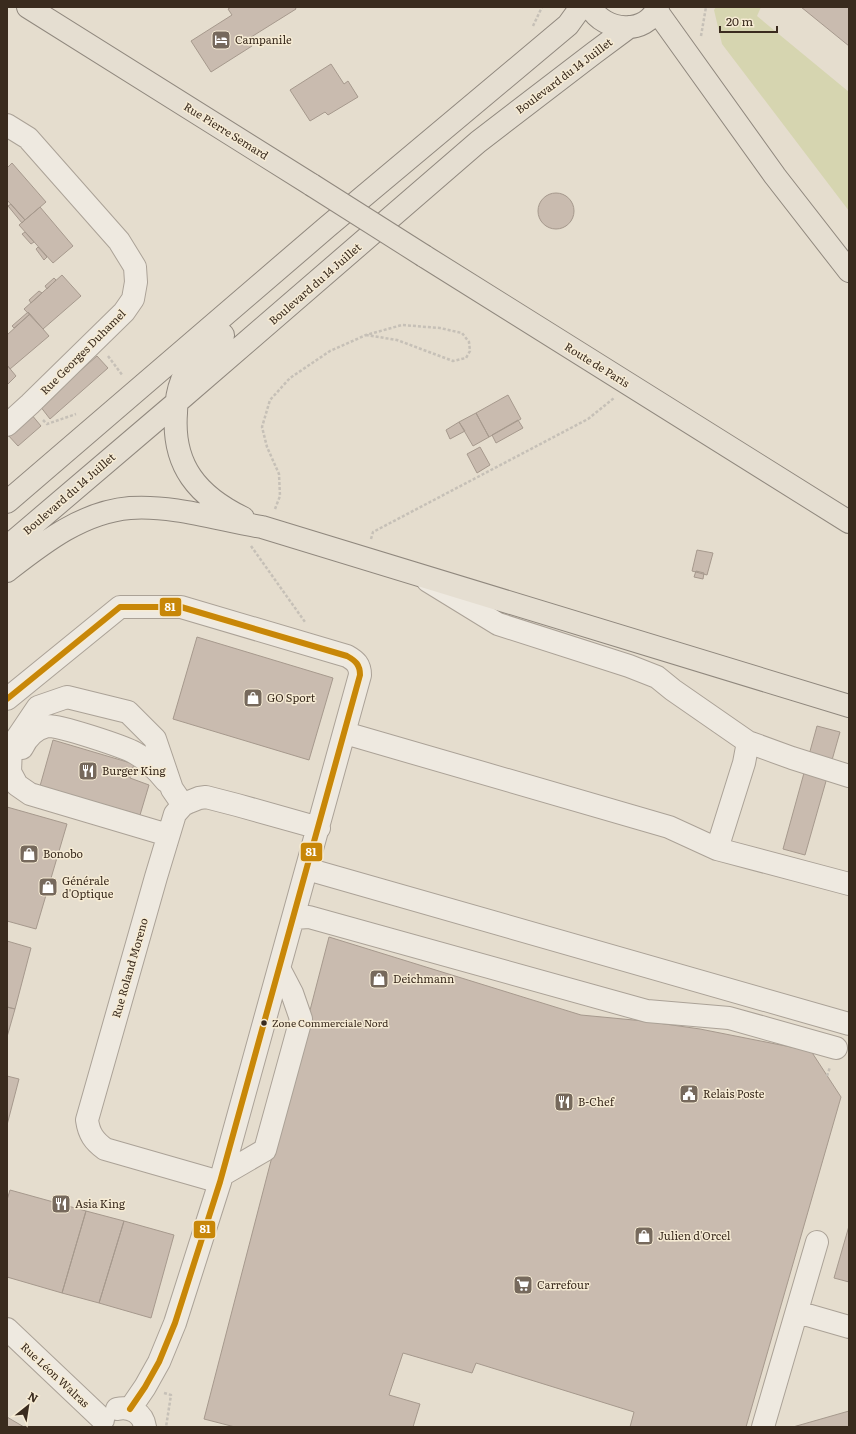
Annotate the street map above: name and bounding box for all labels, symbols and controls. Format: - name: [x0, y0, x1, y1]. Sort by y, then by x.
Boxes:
- scale bar: [720, 8, 777, 34]
- text: 20 m: [726, 12, 753, 30]
- hotel icon: Campanile: [210, 29, 232, 51]
- place label: Campanile: [235, 31, 292, 47]
- street label: Boulevard du 14 Juillet: [512, 33, 616, 117]
- street label: Rue Pierre Semard: [181, 98, 272, 163]
- street label: Boulevard du 14 Juillet: [265, 238, 364, 328]
- street label: Rue Georges Duhamel: [36, 305, 129, 398]
- street label: Route de Paris: [562, 338, 633, 391]
- street label: Boulevard du 14 Juillet: [19, 448, 118, 538]
- line badge: 81: [159, 597, 182, 617]
- text: 81: [164, 598, 176, 614]
- shop icon: GO Sport: [242, 687, 264, 709]
- place label: GO Sport: [267, 689, 316, 705]
- restaurant icon: Burger King: [77, 760, 99, 782]
- place label: Burger King: [102, 762, 167, 778]
- line badge: 81: [300, 842, 323, 862]
- shop icon: Bonobo: [18, 843, 40, 865]
- text: 81: [305, 843, 317, 859]
- place label: Bonobo: [43, 845, 83, 861]
- place label: Générale d'Optique: [62, 872, 114, 901]
- shop icon: Générale d'Optique: [37, 876, 59, 898]
- street label: Rue Roland Moreno: [107, 916, 151, 1020]
- shop icon: Deichmann: [368, 968, 390, 990]
- place label: Deichmann: [393, 970, 454, 986]
- place label: Zone Commerciale Nord: [272, 1015, 388, 1030]
- marker: Zone Commerciale Nord: [259, 1018, 269, 1028]
- public building icon: Relais Poste: [678, 1083, 700, 1105]
- place label: Relais Poste: [703, 1085, 765, 1101]
- restaurant icon: B-Chef: [553, 1091, 575, 1113]
- place label: B-Chef: [578, 1093, 615, 1109]
- restaurant icon: Asia King: [50, 1193, 72, 1215]
- place label: Asia King: [75, 1195, 126, 1211]
- line badge: 81: [193, 1220, 216, 1239]
- text: 81: [199, 1220, 211, 1236]
- shop icon: Julien d'Orcel: [633, 1225, 655, 1247]
- place label: Julien d'Orcel: [658, 1227, 731, 1243]
- supermarket icon: Carrefour: [512, 1274, 534, 1296]
- place label: Carrefour: [537, 1276, 590, 1292]
- street label: Rue Léon Walras: [18, 1338, 93, 1410]
- north arrow: [8, 1386, 48, 1426]
- text: N: [26, 1387, 41, 1406]

